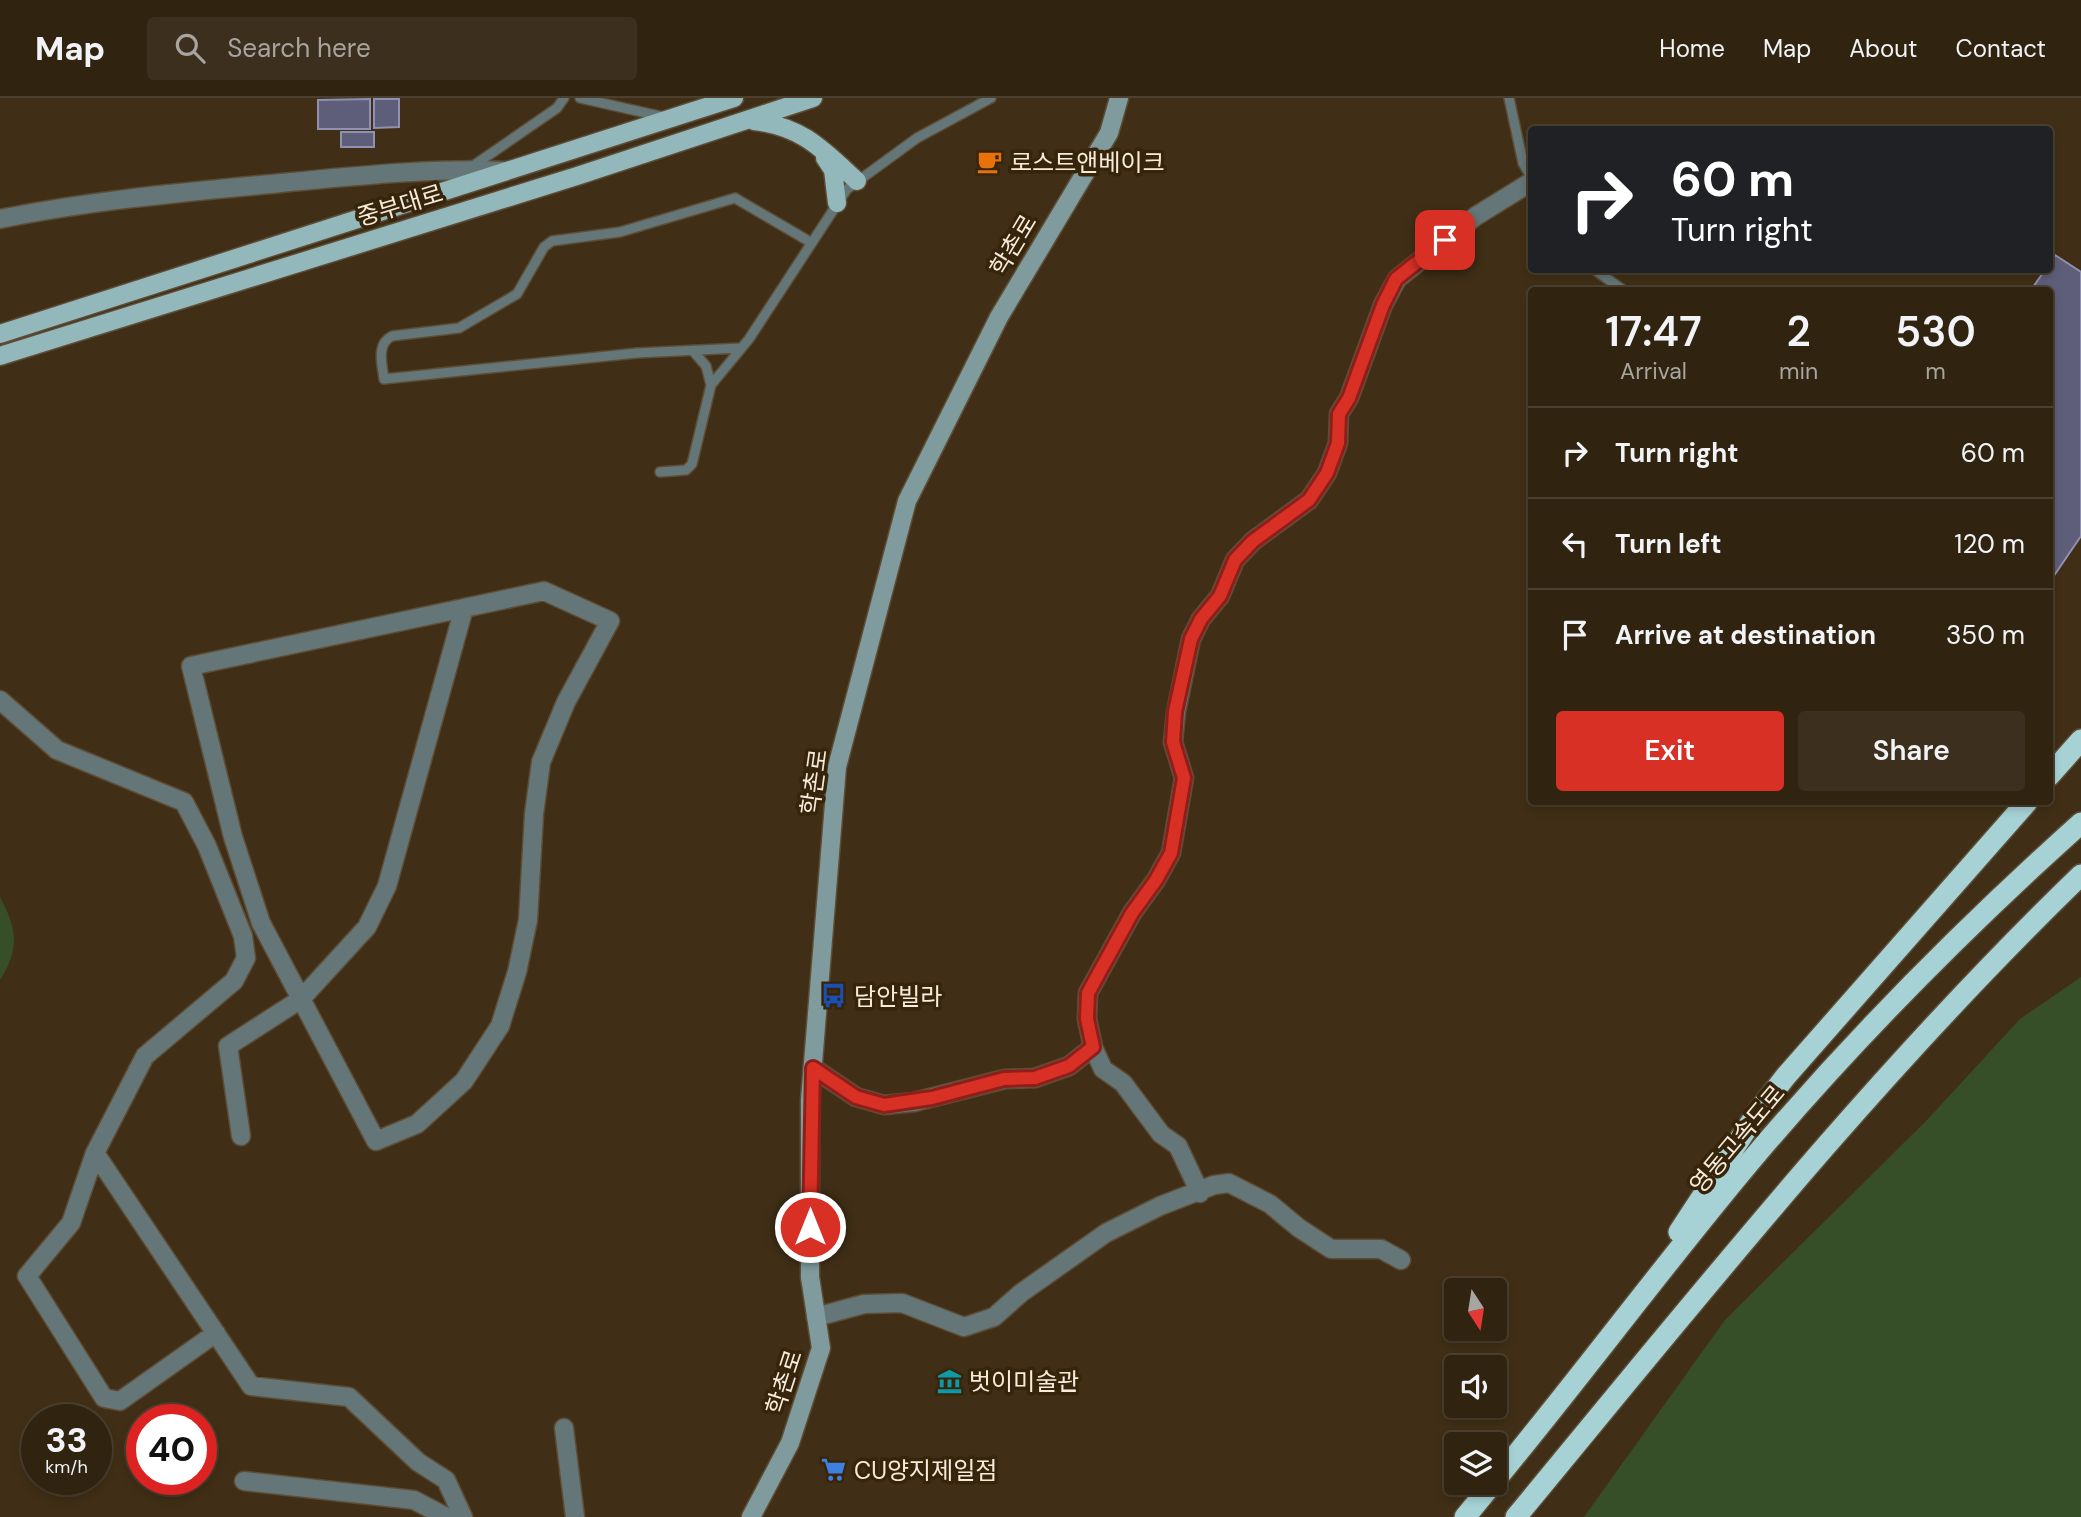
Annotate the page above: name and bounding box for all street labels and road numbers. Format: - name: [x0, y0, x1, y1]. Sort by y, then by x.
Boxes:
- street label: 중부대로: [353, 177, 447, 233]
- street label: 학촌로: [983, 209, 1043, 281]
- street label: 학촌로: [794, 747, 834, 817]
- street label: 영동고속도로: [1683, 1078, 1791, 1200]
- street label: 학촌로: [759, 1346, 809, 1418]

